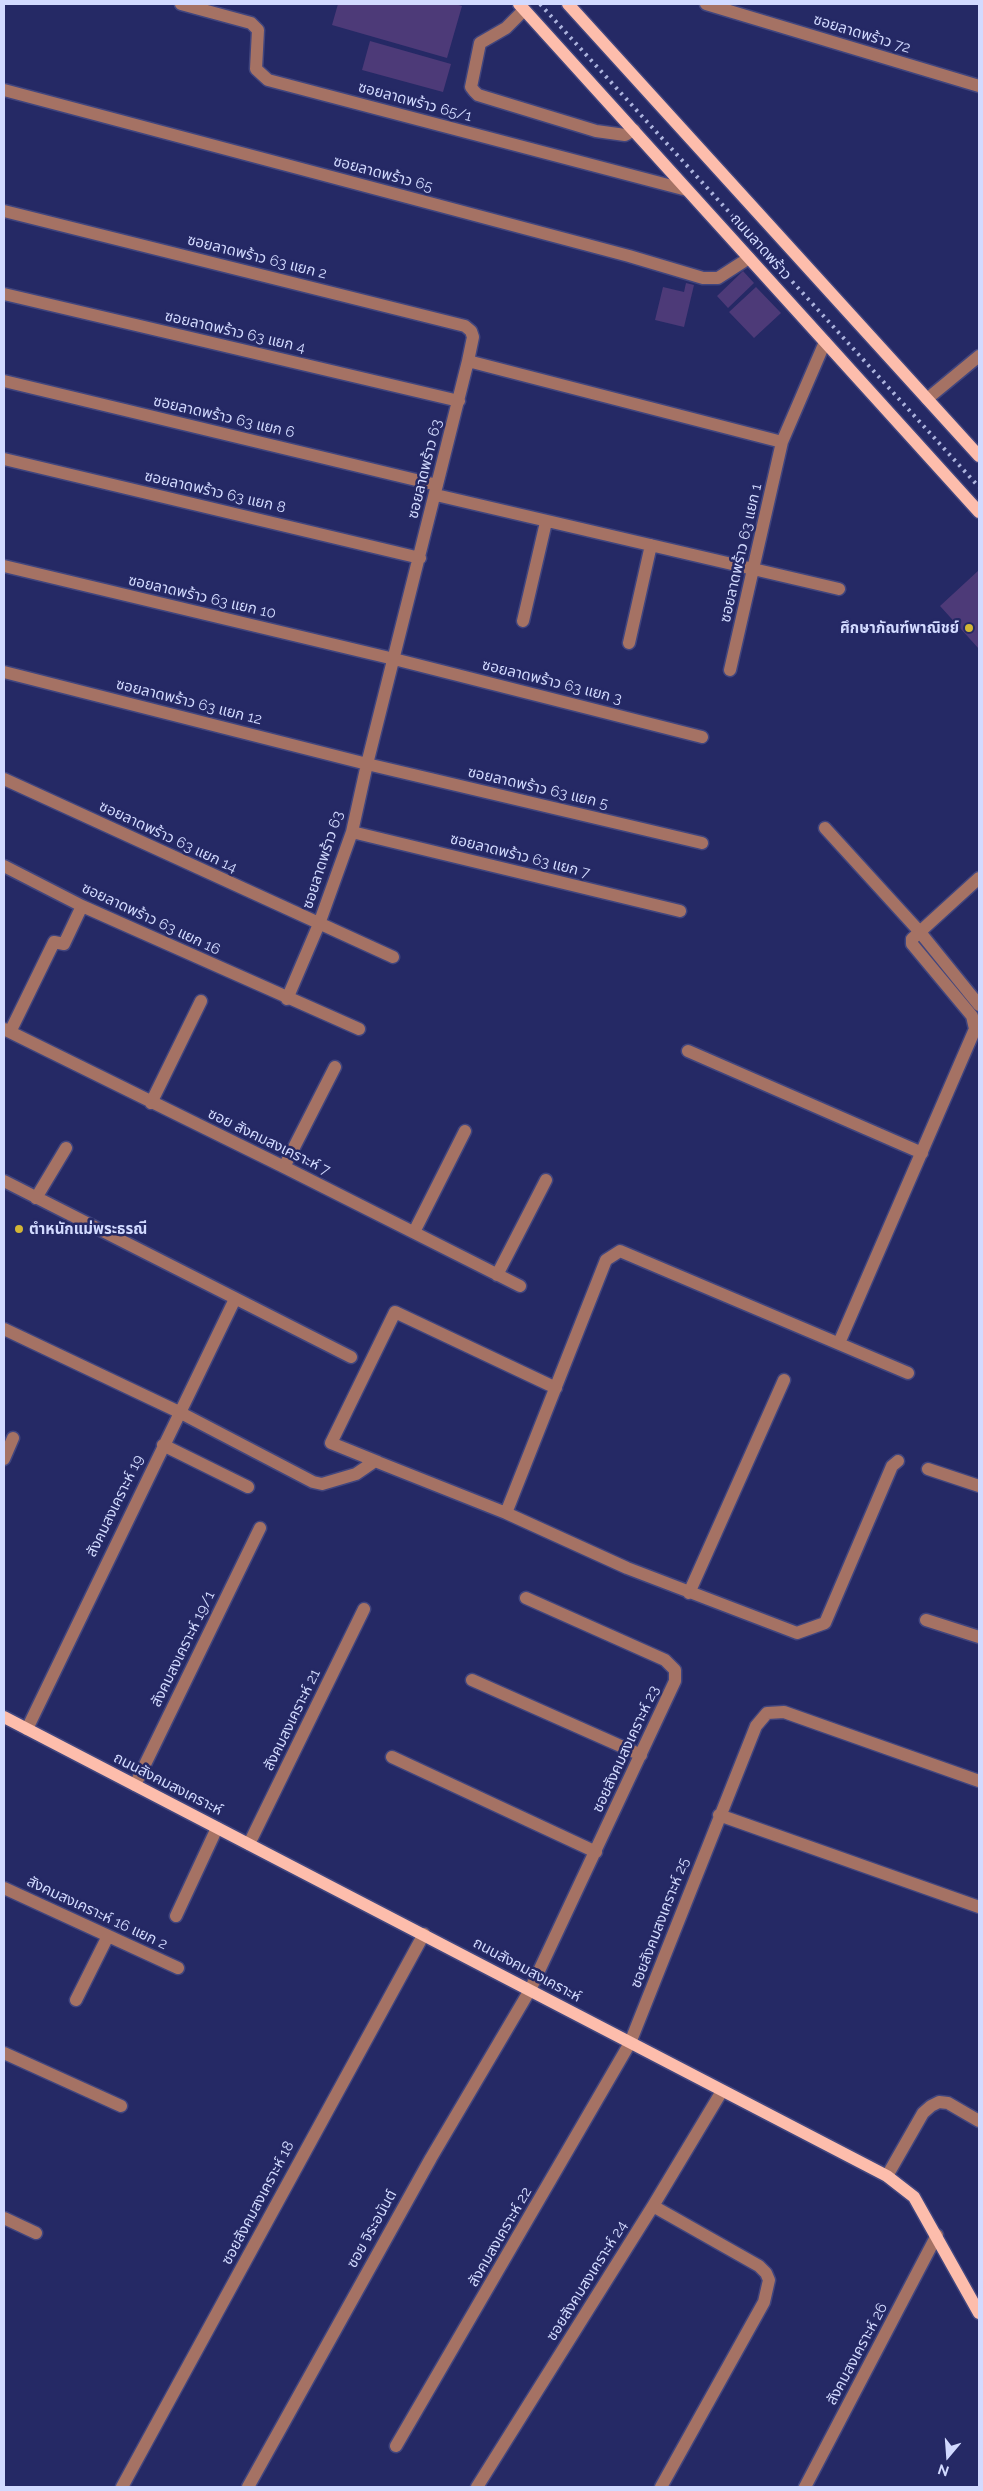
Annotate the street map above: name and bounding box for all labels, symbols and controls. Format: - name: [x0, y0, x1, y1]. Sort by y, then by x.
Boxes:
- street label: ซอยลาดพร้าว 72: [811, 11, 913, 57]
- street label: ซอยลาดพร้าว 65/1: [356, 78, 474, 126]
- street label: ซอยลาดพร้าว 65: [331, 152, 435, 196]
- street label: ถนนลาดพร้าว: [727, 210, 795, 284]
- street label: ซอยลาดพร้าว 63 แยก 2: [185, 231, 329, 283]
- street label: ซอยลาดพร้าว 63 แยก 4: [163, 307, 307, 357]
- street label: ซอยลาดพร้าว 63 แยก 6: [152, 392, 296, 442]
- street label: ซอยลาดพร้าว 63: [404, 417, 446, 521]
- street label: ซอยลาดพร้าว 63 แยก 8: [143, 467, 287, 517]
- street label: ซอยลาดพร้าว 63 แยก 1: [716, 482, 766, 624]
- street label: ซอยลาดพร้าว 63 แยก 10: [126, 571, 278, 623]
- place label: ศึกษาภัณฑ์พาณิชย์: [840, 619, 959, 637]
- marker: ศึกษาภัณฑ์พาณิชย์: [963, 622, 975, 634]
- street label: ซอยลาดพร้าว 63 แยก 3: [480, 656, 624, 708]
- street label: ซอยลาดพร้าว 63 แยก 12: [114, 675, 264, 729]
- street label: ซอยลาดพร้าว 63 แยก 5: [466, 763, 610, 813]
- street label: ซอยลาดพร้าว 63 แยก 14: [96, 797, 240, 877]
- street label: ซอยลาดพร้าว 63: [299, 809, 347, 911]
- street label: ซอยลาดพร้าว 63 แยก 7: [448, 830, 592, 882]
- street label: ซอยลาดพร้าว 63 แยก 16: [79, 879, 223, 959]
- street label: ซอย สังคมสงเคราะห์ 7: [205, 1105, 333, 1179]
- place label: ตำหนักแม่พระธรณี: [29, 1220, 147, 1238]
- marker: ตำหนักแม่พระธรณี: [13, 1223, 25, 1235]
- street label: สังคมสงเคราะห์ 19: [82, 1452, 148, 1560]
- street label: สังคมสงเคราะห์ 19/1: [147, 1588, 219, 1710]
- street label: สังคมสงเคราะห์ 21: [260, 1666, 324, 1774]
- street label: ซอยสังคมสงเคราะห์ 23: [589, 1683, 663, 1815]
- street label: ถนนสังคมสงเคราะห์: [111, 1749, 225, 1819]
- street label: ซอยสังคมสงเคราะห์ 25: [627, 1855, 693, 1991]
- street label: สังคมสงเคราะห์ 16 แยก 2: [24, 1872, 170, 1954]
- street label: ถนนสังคมสงเคราะห์: [470, 1934, 584, 2006]
- street label: ซอยสังคมสงเคราะห์ 18: [218, 2138, 298, 2268]
- street label: สังคมสงเคราะห์ 22: [464, 2184, 536, 2290]
- street label: ซอย จิระอนันต์: [343, 2187, 401, 2271]
- street label: ซอยสังคมสงเคราะห์ 24: [543, 2218, 631, 2344]
- street label: สังคมสงเคราะห์ 26: [822, 2300, 892, 2408]
- north arrow: [923, 2431, 973, 2481]
- text: N: [936, 2461, 951, 2480]

